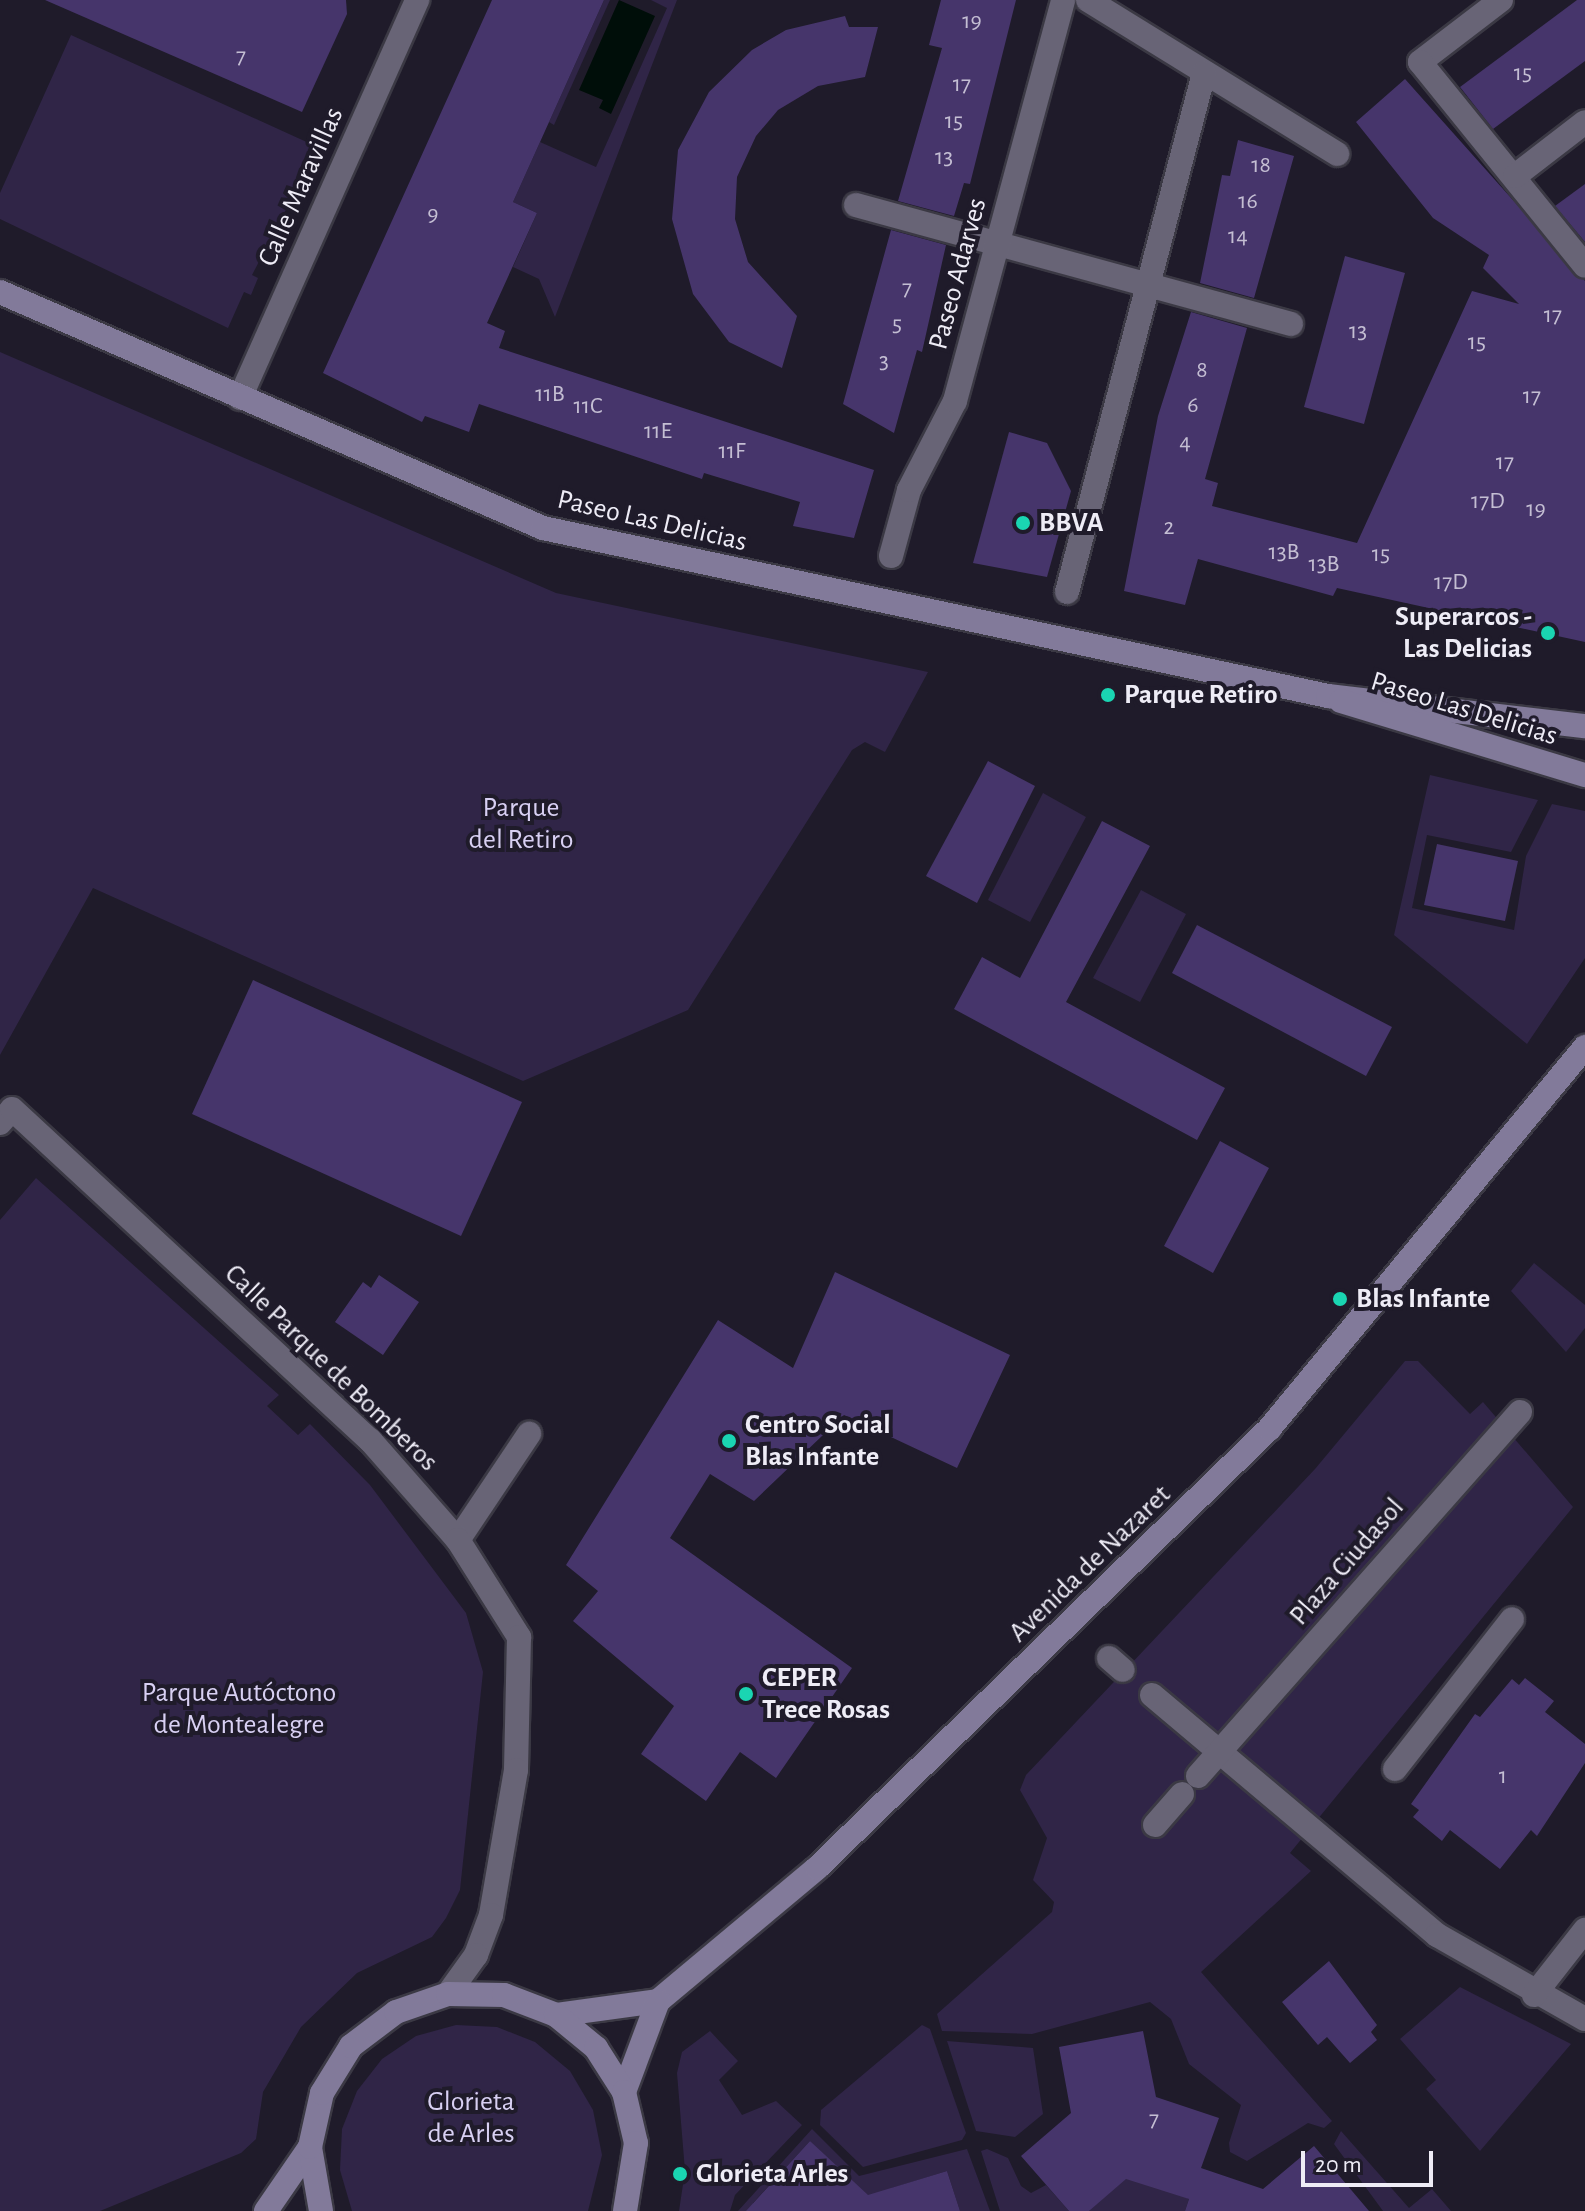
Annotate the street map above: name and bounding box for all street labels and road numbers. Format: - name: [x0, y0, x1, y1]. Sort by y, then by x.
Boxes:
- street label: Calle Maravillas: [251, 102, 351, 272]
- street label: Paseo Adarves: [922, 195, 994, 353]
- street label: Paseo Las Delicias: [554, 483, 750, 559]
- street label: Paseo Las Delicias: [1367, 665, 1561, 753]
- street label: Calle Parque de Bomberos: [217, 1257, 445, 1479]
- street label: Avenida de Nazaret: [1002, 1478, 1178, 1650]
- street label: Plaza Ciudasol: [1283, 1492, 1411, 1632]

